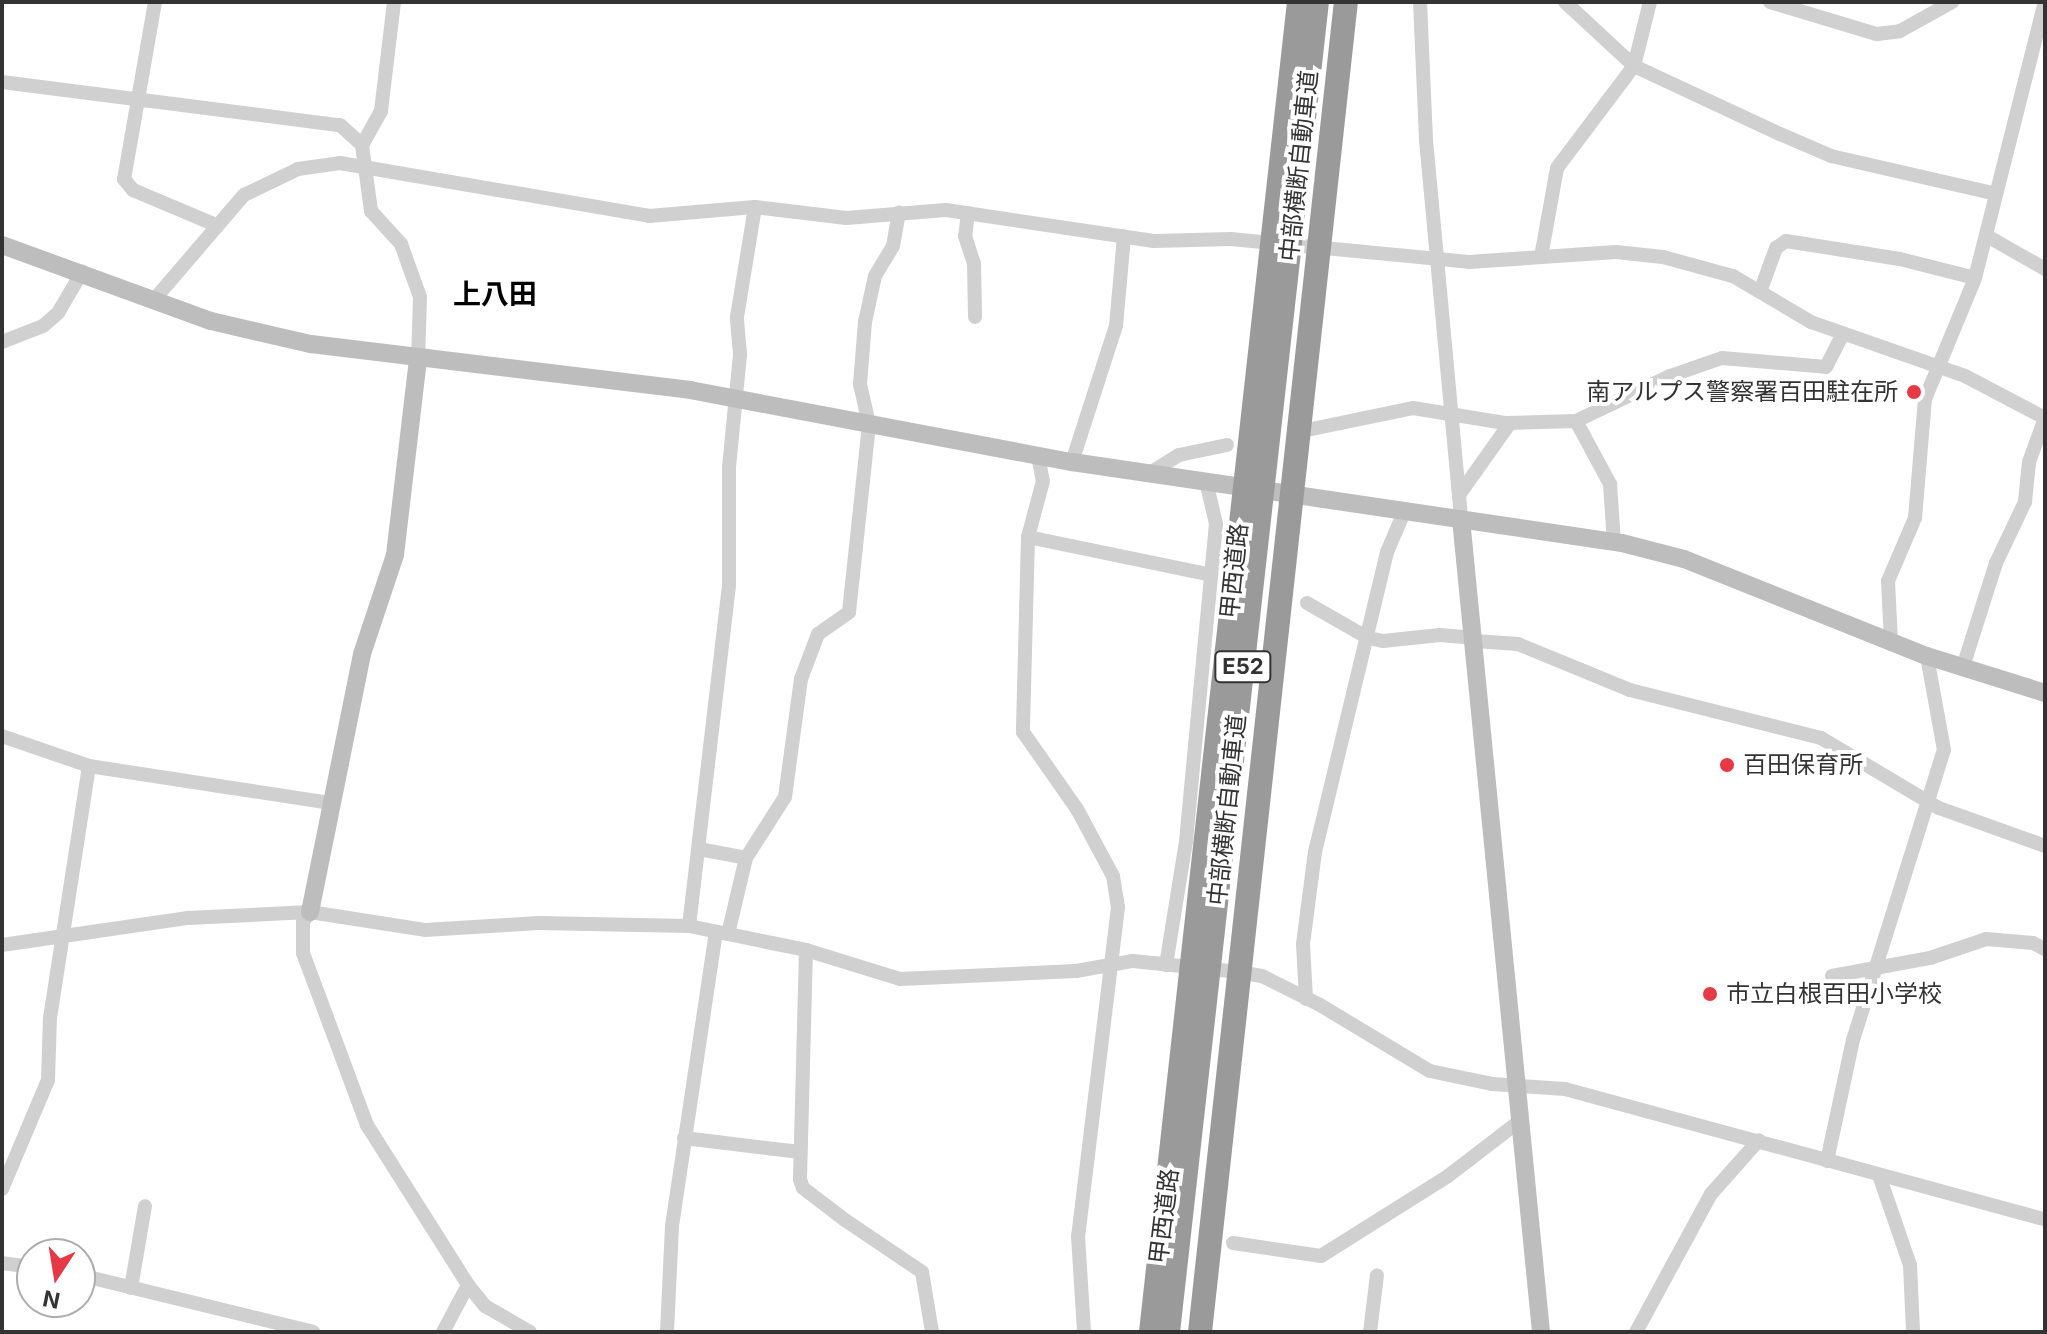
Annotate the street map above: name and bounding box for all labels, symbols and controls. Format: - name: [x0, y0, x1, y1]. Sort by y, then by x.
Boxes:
- street label: 中部横断自動車道: [1275, 69, 1323, 263]
- district label: 上八田: [453, 277, 537, 311]
- place label: 南アルプス警察署百田駐在所: [1586, 378, 1898, 406]
- marker: 南アルプス警察署百田駐在所: [1905, 383, 1923, 401]
- street label: 甲西道路: [1215, 522, 1253, 620]
- road number: E52: [1213, 649, 1273, 685]
- street label: 中部横断自動車道: [1203, 713, 1251, 907]
- place label: 百田保育所: [1743, 751, 1863, 779]
- marker: 百田保育所: [1718, 756, 1736, 774]
- place label: 市立白根百田小学校: [1726, 980, 1942, 1008]
- marker: 市立白根百田小学校: [1701, 985, 1719, 1003]
- street label: 甲西道路: [1144, 1167, 1184, 1265]
- north arrow: [16, 1238, 96, 1318]
- text: N: [41, 1285, 62, 1314]

